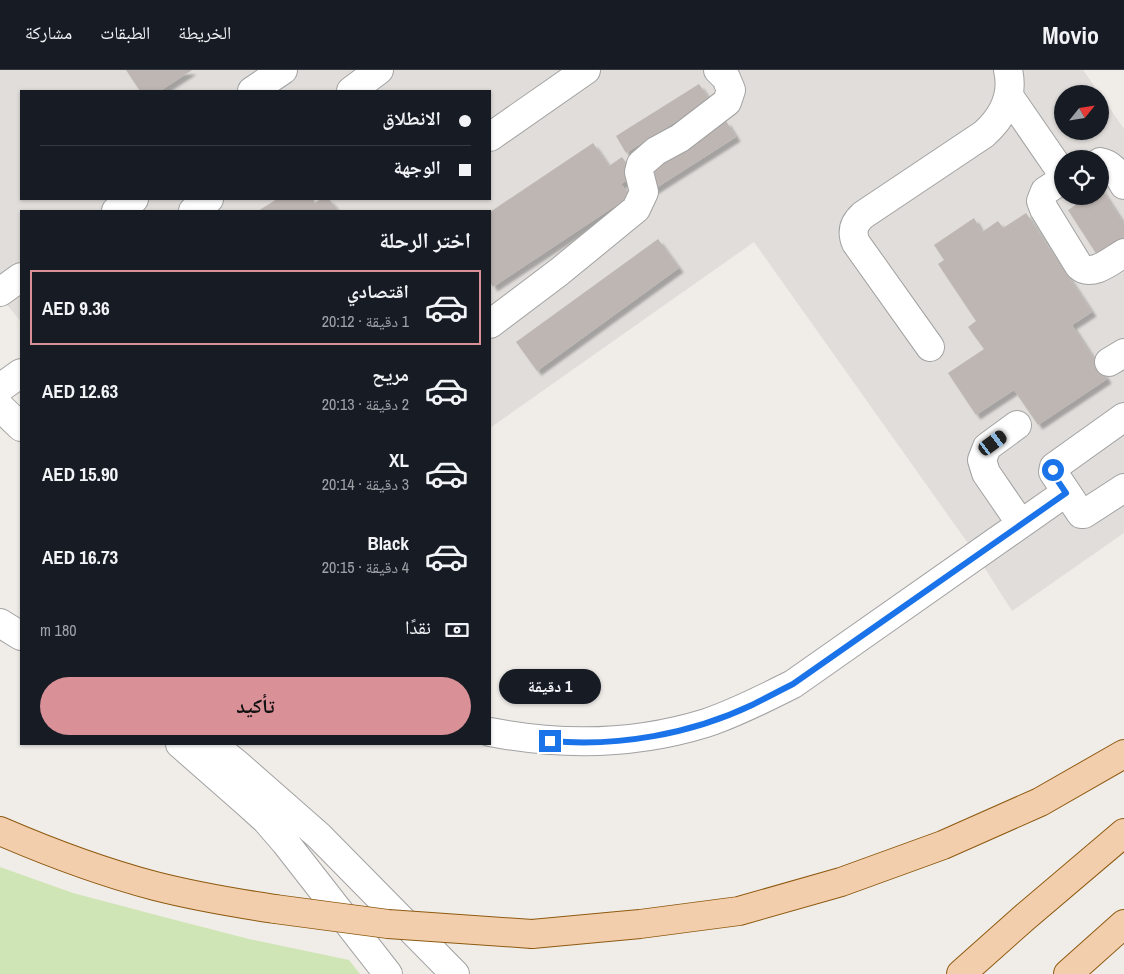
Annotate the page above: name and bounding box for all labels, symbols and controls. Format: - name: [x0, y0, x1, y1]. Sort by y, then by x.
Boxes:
- text: Movio: [1042, 19, 1099, 51]
- text: مشاركة: [25, 20, 72, 45]
- text: الطبقات: [100, 20, 150, 45]
- text: الخريطة: [178, 20, 231, 45]
- north arrow: [1054, 85, 1109, 140]
- map controls: [1054, 85, 1109, 205]
- text: الانطلاق: [382, 105, 441, 131]
- button: locate: [1054, 150, 1109, 205]
- text: الوجهة: [393, 154, 441, 180]
- text: اختر الرحلة: [379, 225, 471, 255]
- text: اقتصادي: [347, 278, 409, 304]
- icon: car: [424, 285, 469, 330]
- text: AED 9.36: [42, 295, 110, 321]
- text: 1 دقيقة · 20:12: [322, 310, 409, 332]
- text: مريح: [372, 361, 409, 387]
- icon: car: [424, 368, 469, 413]
- text: AED 12.63: [42, 378, 118, 404]
- text: 2 دقيقة · 20:13: [322, 393, 409, 415]
- car: [976, 428, 1009, 458]
- text: XL: [389, 447, 409, 473]
- icon: car: [424, 451, 469, 496]
- route start: [1042, 459, 1064, 481]
- text: AED 15.90: [42, 461, 118, 487]
- text: 3 دقيقة · 20:14: [322, 473, 409, 495]
- text: Black: [367, 530, 409, 556]
- icon: car: [424, 534, 469, 579]
- text: AED 16.73: [42, 544, 118, 570]
- text: 4 دقيقة · 20:15: [322, 556, 409, 578]
- text: نقدًا: [405, 614, 431, 640]
- icon: cash: [443, 616, 471, 644]
- text: 180 m: [40, 619, 76, 641]
- callout: 1 دقيقة: [499, 668, 601, 704]
- text: 1 دقيقة: [528, 675, 572, 697]
- button: تأكيد: [40, 677, 471, 735]
- route end: [539, 730, 561, 752]

